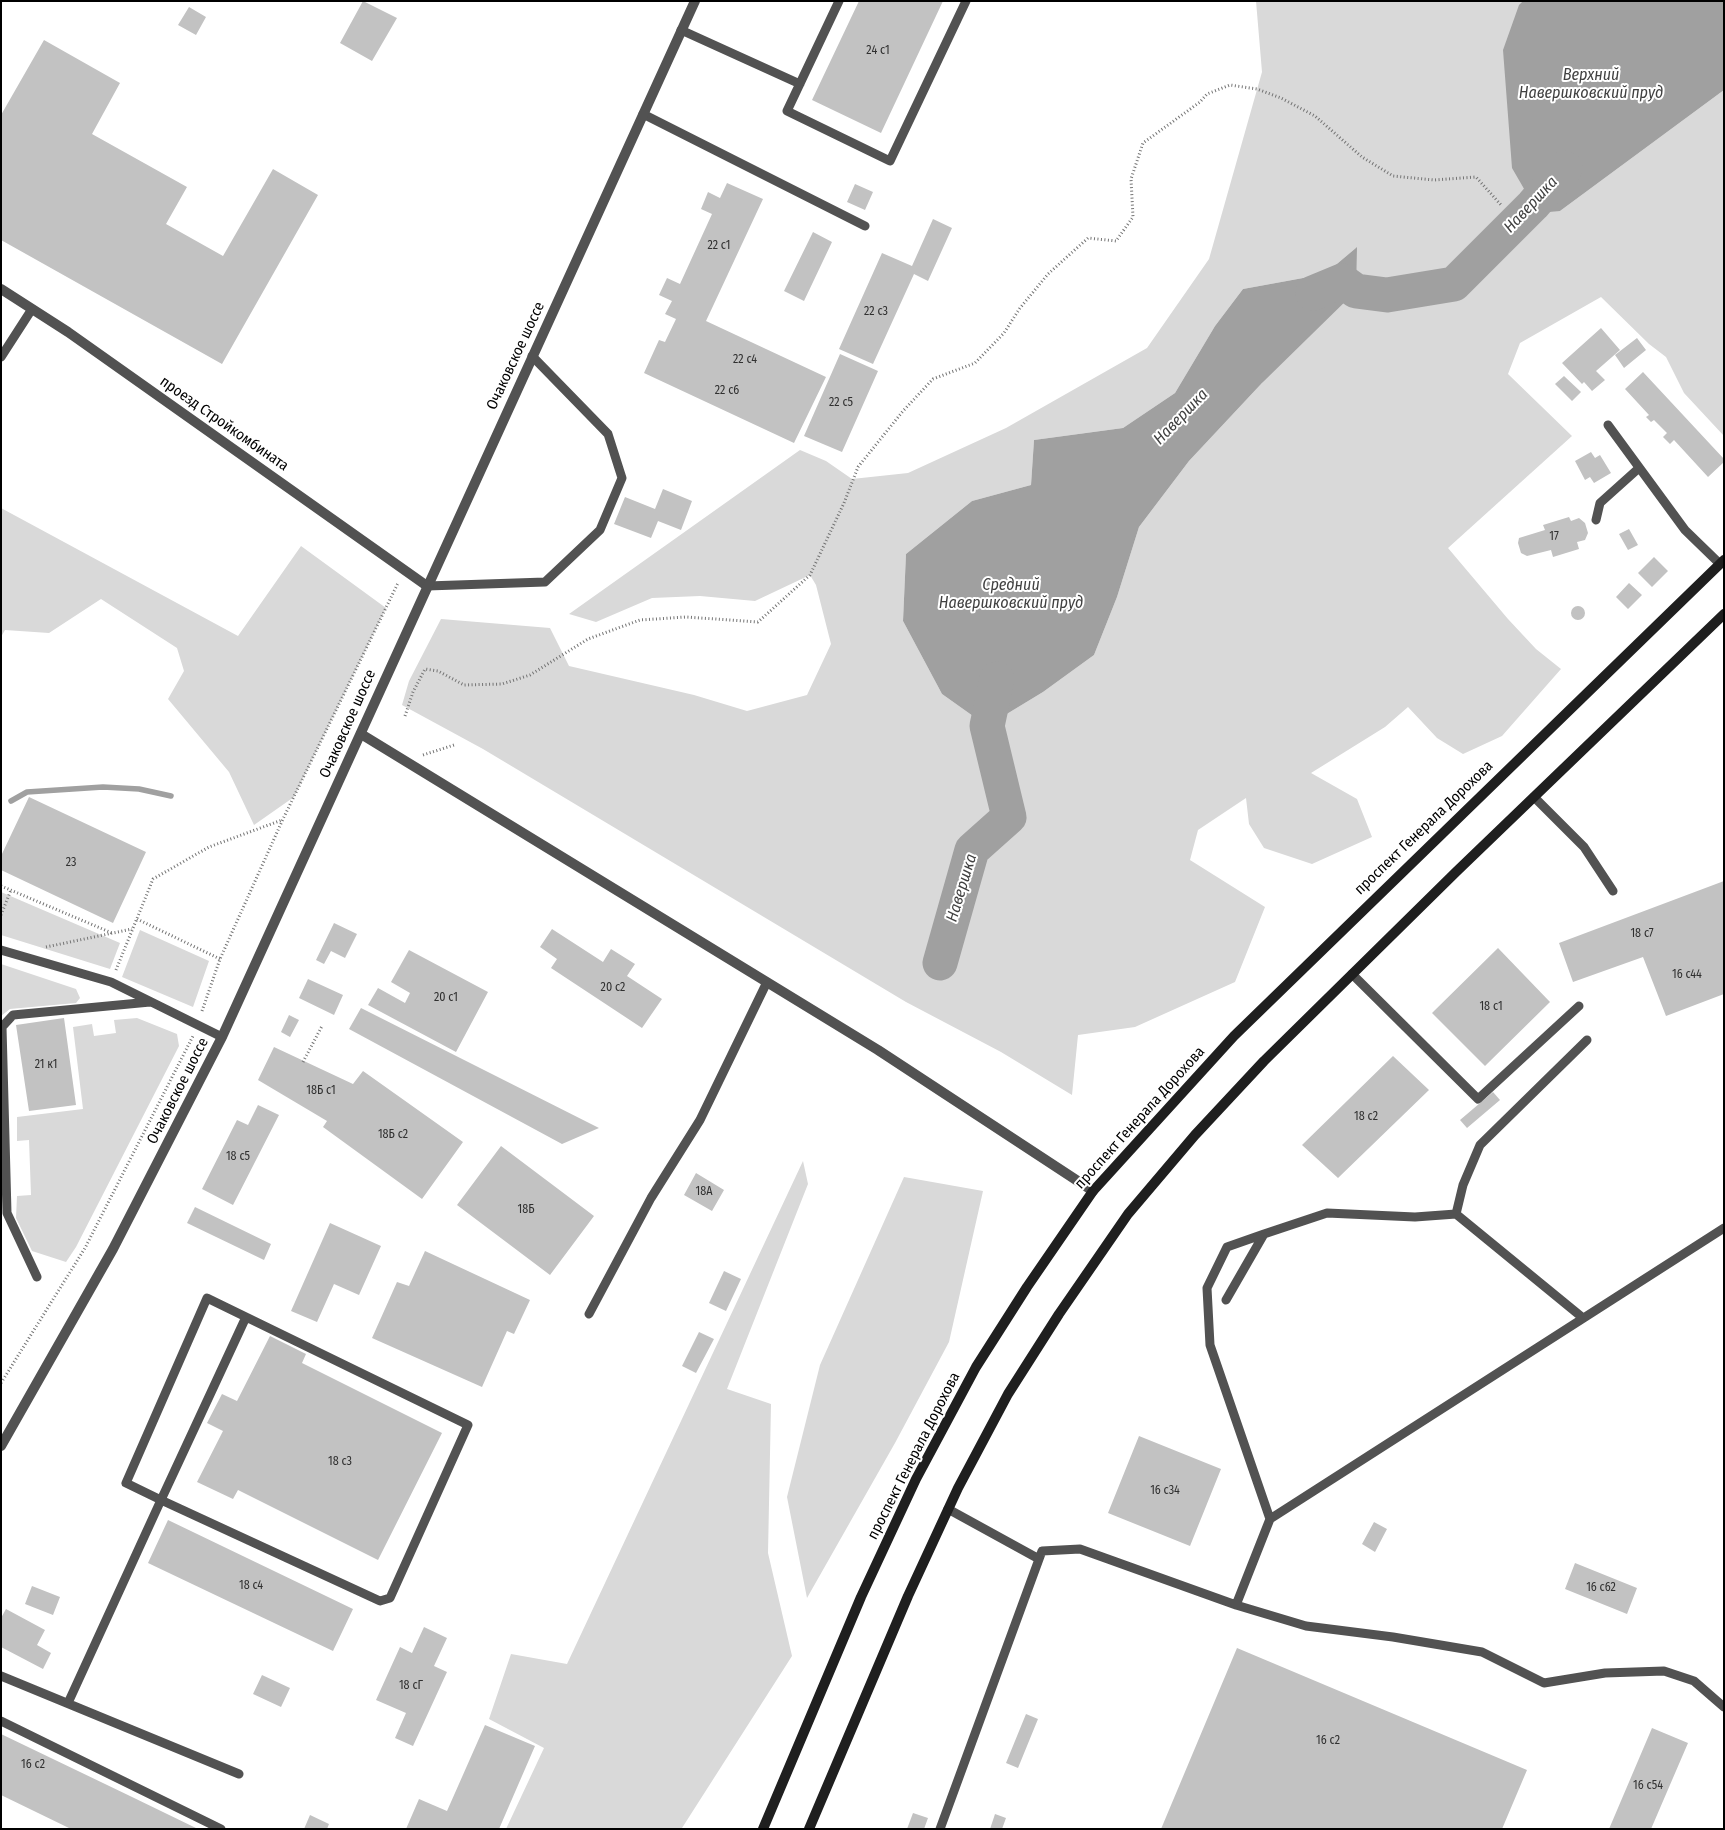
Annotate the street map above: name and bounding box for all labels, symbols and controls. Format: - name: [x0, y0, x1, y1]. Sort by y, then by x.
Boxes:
- house number: 24 с1: [866, 44, 890, 58]
- water label: Верхний Навершковский пруд: [1519, 66, 1663, 104]
- water label: Навершка: [1500, 173, 1562, 237]
- house number: 22 с1: [707, 239, 731, 253]
- street label: Очаковское шоссе: [483, 299, 549, 413]
- house number: 22 с3: [864, 305, 888, 319]
- house number: 22 с4: [733, 353, 757, 367]
- street label: проезд Стройкомбината: [156, 373, 292, 475]
- house number: 22 с6: [715, 384, 739, 398]
- water label: Навершка: [1150, 385, 1212, 449]
- house number: 22 с5: [829, 396, 853, 410]
- house number: 17: [1549, 530, 1559, 544]
- water label: Средний Навершковский пруд: [939, 576, 1083, 614]
- street label: Очаковское шоссе: [316, 667, 380, 781]
- street label: проспект Генерала Дорохова: [1351, 757, 1497, 899]
- water label: Навершка: [943, 852, 981, 924]
- house number: 23: [66, 856, 76, 870]
- house number: 18 с7: [1630, 927, 1654, 941]
- house number: 16 с44: [1672, 968, 1702, 982]
- house number: 20 с2: [601, 981, 625, 995]
- house number: 20 с1: [434, 991, 458, 1005]
- house number: 18 с1: [1479, 1000, 1503, 1014]
- street label: Очаковское шоссе: [143, 1035, 213, 1147]
- street label: проспект Генерала Дорохова: [1071, 1043, 1209, 1193]
- house number: 21 к1: [35, 1058, 57, 1072]
- house number: 18Б с1: [306, 1084, 336, 1098]
- house number: 18 с2: [1354, 1110, 1378, 1124]
- house number: 18Б с2: [378, 1128, 408, 1142]
- house number: 18 с5: [226, 1150, 250, 1164]
- house number: 18А: [696, 1185, 712, 1199]
- house number: 18Б: [518, 1203, 534, 1217]
- street label: проспект Генерала Дорохова: [864, 1369, 964, 1543]
- house number: 18 с3: [328, 1455, 352, 1469]
- house number: 16 с34: [1150, 1484, 1180, 1498]
- house number: 18 с4: [239, 1579, 263, 1593]
- house number: 16 с62: [1586, 1581, 1616, 1595]
- house number: 18 сГ: [399, 1679, 423, 1693]
- house number: 16 с2: [1316, 1734, 1340, 1748]
- house number: 16 с2: [21, 1758, 45, 1772]
- house number: 16 с54: [1633, 1779, 1663, 1793]

